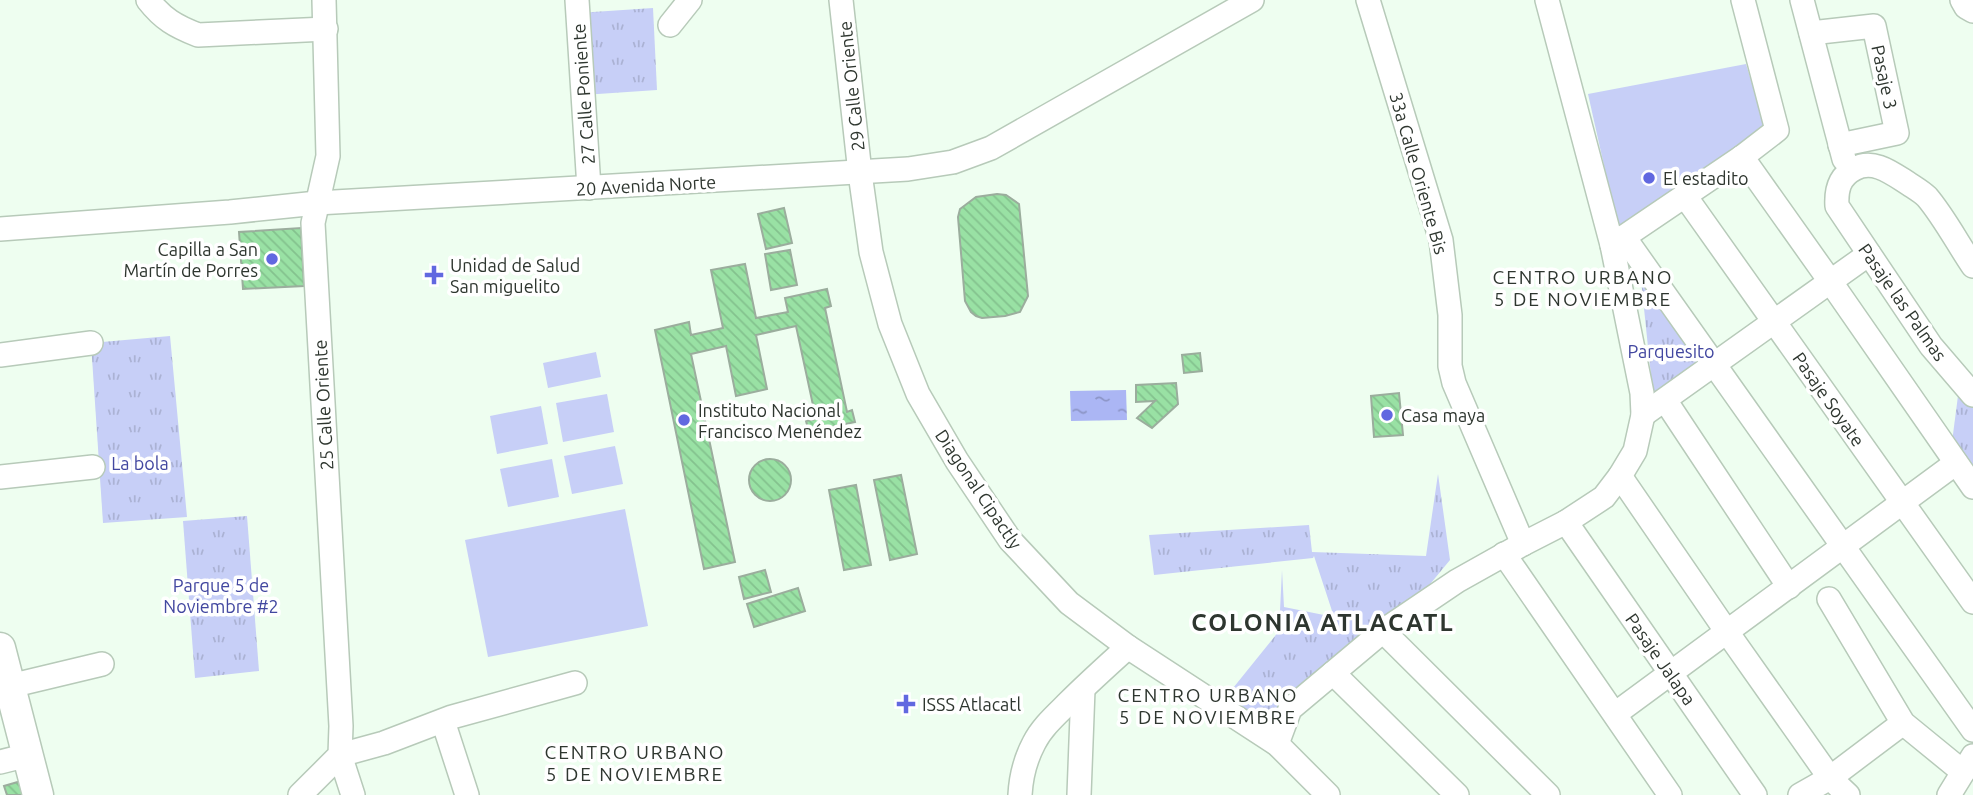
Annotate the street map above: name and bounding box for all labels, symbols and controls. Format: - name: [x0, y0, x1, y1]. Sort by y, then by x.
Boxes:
- street label: 29 Calle Oriente: [834, 20, 868, 152]
- street label: 27 Calle Poniente: [568, 23, 598, 165]
- street label: Pasaje 3: [1868, 43, 1902, 111]
- street label: 33a Calle Oriente Bis: [1386, 90, 1452, 256]
- place label: El estadito: [1663, 168, 1748, 188]
- marker: El estadito: [1641, 170, 1657, 186]
- street label: 20 Avenida Norte: [575, 171, 717, 199]
- place label: Capilla a San Martín de Porres: [123, 239, 258, 280]
- street label: Pasaje las Palmas: [1855, 240, 1951, 365]
- marker: Capilla a San Martín de Porres: [264, 251, 280, 267]
- place label: Unidad de Salud San miguelito: [450, 255, 580, 296]
- marker: Unidad de Salud San miguelito: [424, 265, 444, 285]
- district label: CENTRO URBANO 5 DE NOVIEMBRE: [1493, 266, 1673, 310]
- street label: 25 Calle Oriente: [310, 339, 336, 471]
- park label: Parquesito: [1627, 341, 1715, 361]
- street label: Pasaje Soyate: [1789, 348, 1869, 450]
- place label: Instituto Nacional Francisco Menéndez: [698, 400, 862, 441]
- place label: Casa maya: [1401, 405, 1485, 425]
- marker: Casa maya: [1379, 407, 1395, 423]
- marker: Instituto Nacional Francisco Menéndez: [676, 412, 692, 428]
- street label: Diagonal Cipactly: [932, 426, 1026, 553]
- park label: La bola: [111, 453, 169, 473]
- park label: Parque 5 de Noviembre #2: [163, 575, 279, 616]
- district label: COLONIA ATLACATL: [1191, 609, 1455, 636]
- street label: Pasaje Jalapa: [1622, 609, 1700, 709]
- district label: CENTRO URBANO 5 DE NOVIEMBRE: [1118, 684, 1298, 728]
- marker: ISSS Atlacatl: [896, 694, 916, 714]
- place label: ISSS Atlacatl: [922, 694, 1021, 714]
- district label: CENTRO URBANO 5 DE NOVIEMBRE: [545, 741, 725, 785]

